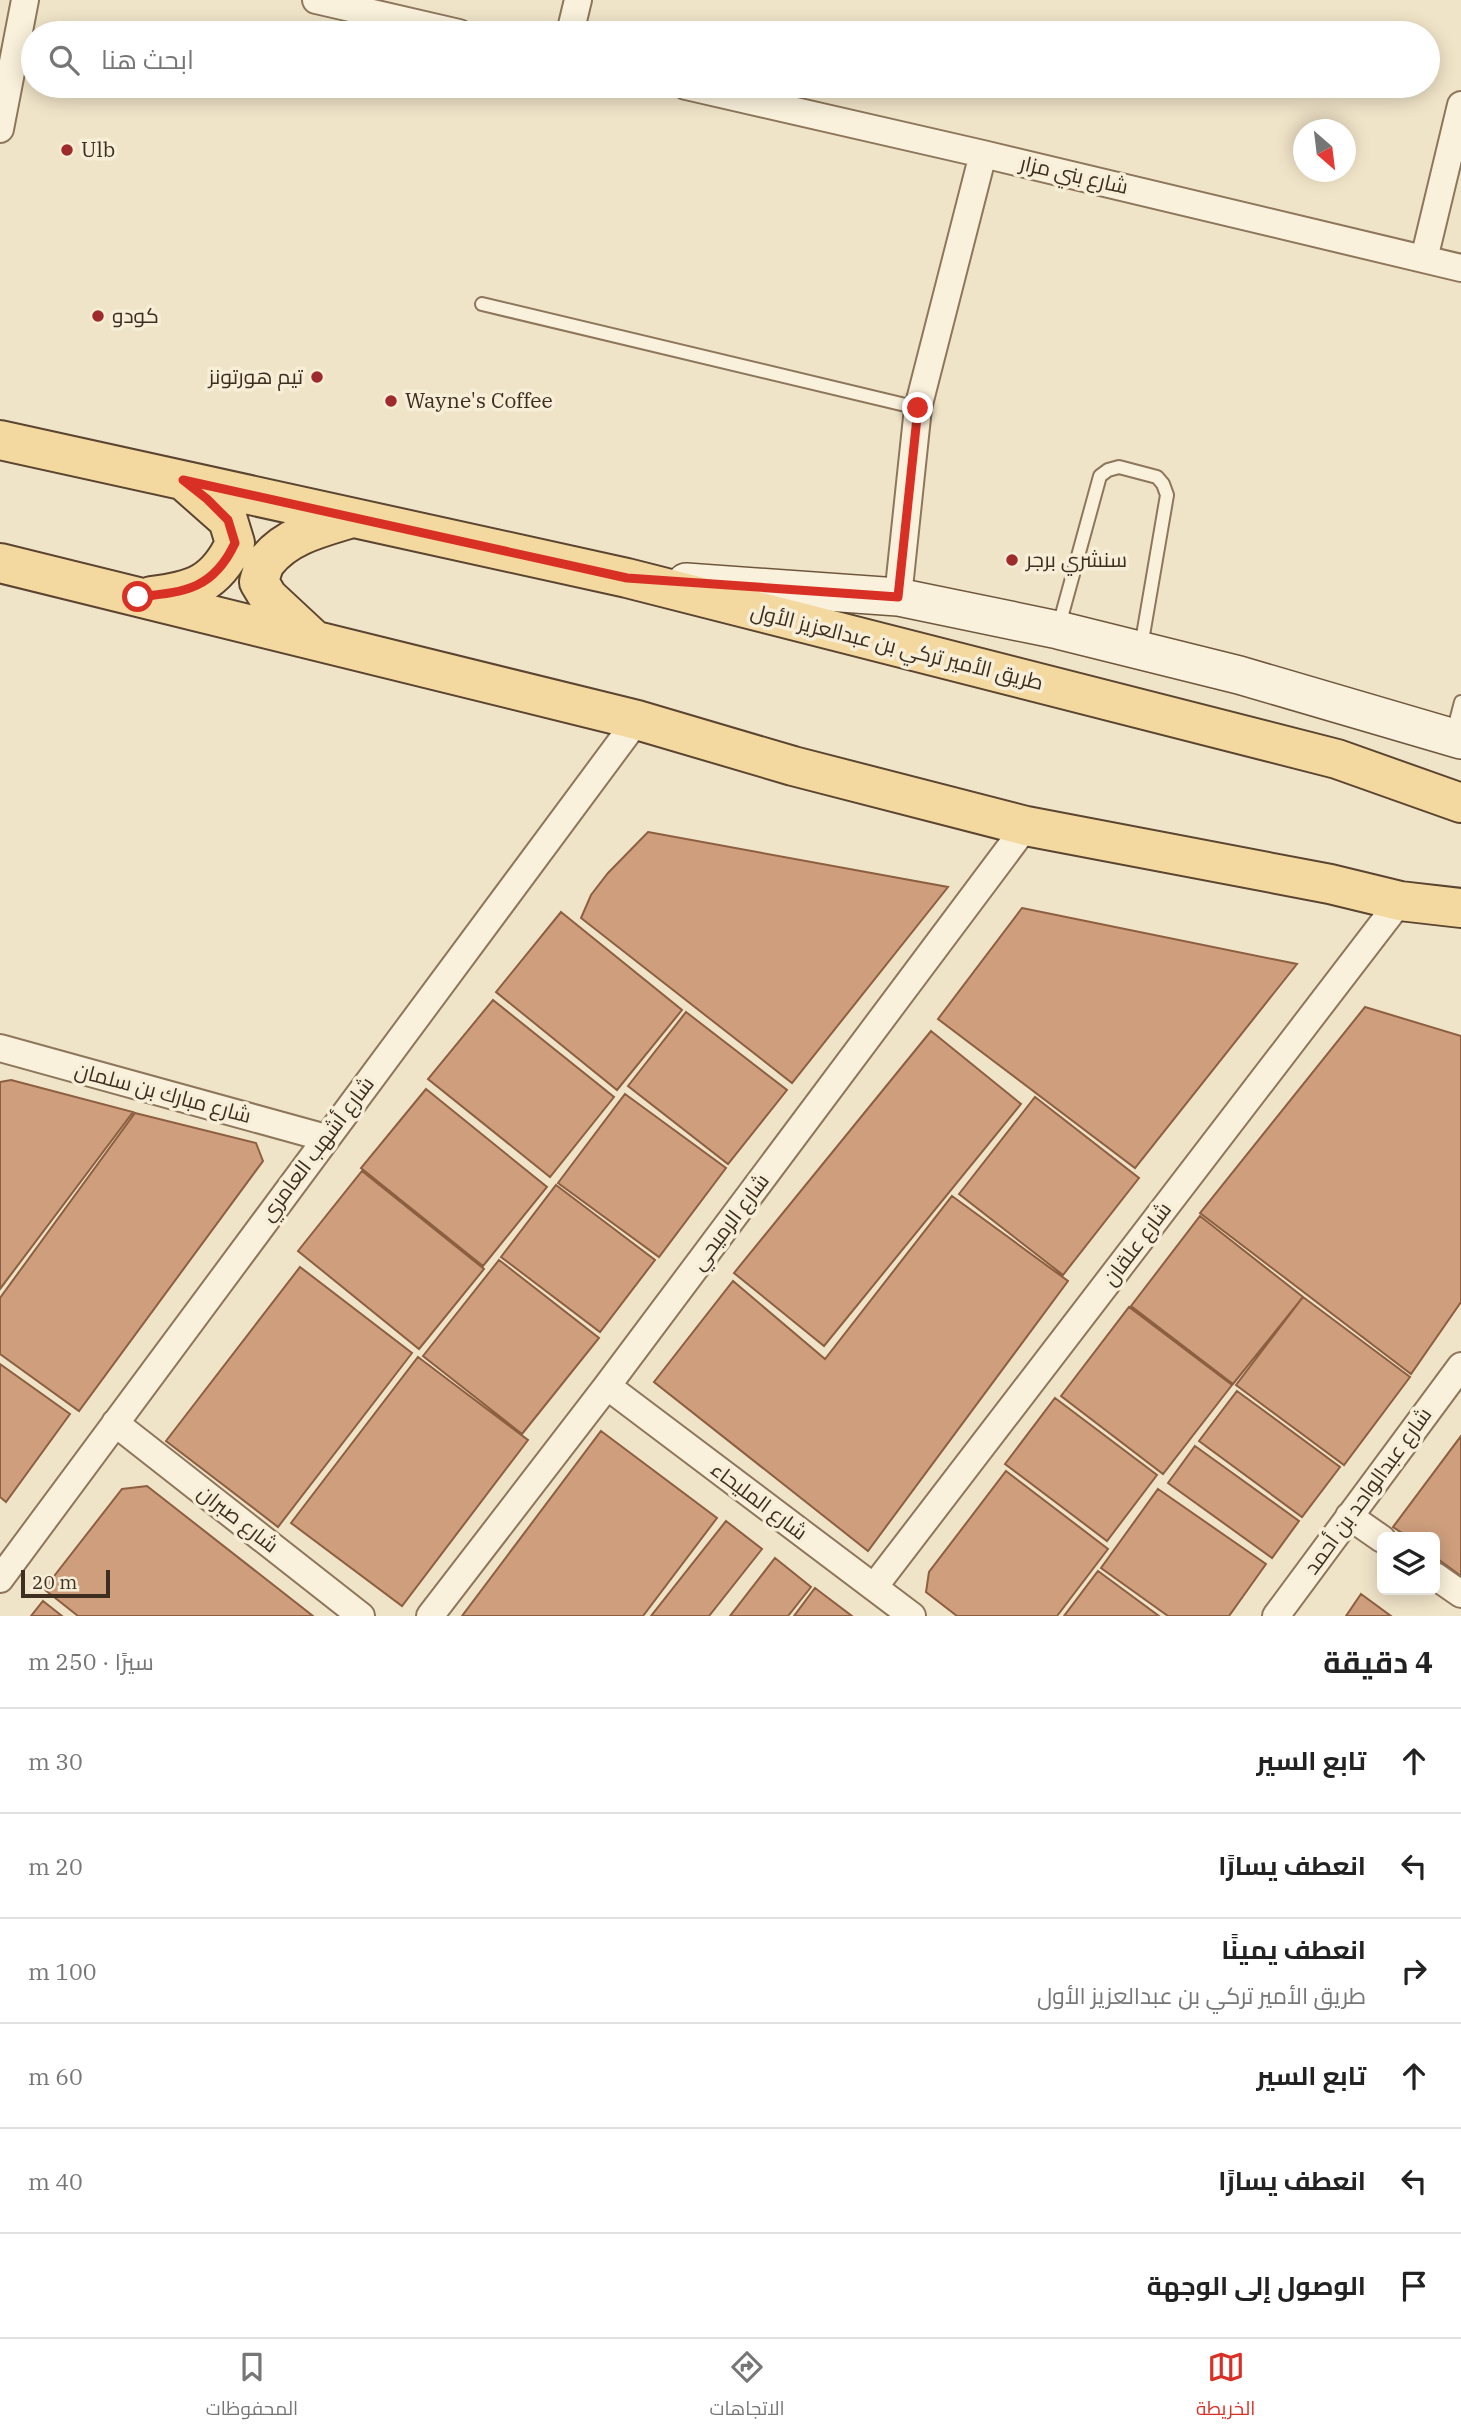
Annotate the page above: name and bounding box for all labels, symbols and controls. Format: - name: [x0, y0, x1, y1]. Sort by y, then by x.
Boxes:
- search box: [21, 21, 1440, 98]
- icon: search: [45, 41, 83, 79]
- text: ابحث هنا: [101, 42, 194, 76]
- north arrow: [1293, 119, 1356, 182]
- place label: Ulb: [81, 135, 115, 163]
- marker: Ulb: [59, 142, 75, 158]
- street label: شارع بني مزار: [1016, 148, 1131, 203]
- place label: كودو: [112, 301, 159, 329]
- marker: كودو: [90, 308, 106, 324]
- place label: تيم هورتونز: [207, 362, 303, 391]
- marker: تيم هورتونز: [309, 369, 325, 385]
- place label: Wayne's Coffee: [405, 386, 553, 414]
- route end: [902, 392, 933, 423]
- marker: Wayne's Coffee: [383, 393, 399, 409]
- place label: سنشري برجر: [1025, 545, 1127, 576]
- marker: سنشري برجر: [1004, 552, 1020, 568]
- route start: [122, 581, 153, 612]
- street label: طريق الأمير تركي بن عبدالعزيز الأول: [747, 596, 1046, 699]
- street label: شارع مبارك بن سلمان: [72, 1055, 255, 1130]
- street label: شارع أشهب العامري: [253, 1070, 382, 1228]
- street label: شارع الرميحي: [684, 1167, 777, 1277]
- street label: شارع علقان: [1096, 1196, 1178, 1292]
- street label: شارع عبدالواحد بن أحمد: [1297, 1401, 1438, 1580]
- street label: شارع المليحاء: [705, 1455, 814, 1547]
- street label: شارع صبران: [192, 1478, 285, 1559]
- map controls: [1377, 1532, 1440, 1595]
- button: layers: [1377, 1532, 1440, 1595]
- scale bar: [21, 1567, 110, 1599]
- text: 20 m: [32, 1570, 77, 1594]
- text: 4 دقيقة: [1323, 1642, 1433, 1681]
- text: سيرًا · 250 m: [28, 1646, 154, 1676]
- icon: ahead: [1395, 1742, 1433, 1780]
- text: تابع السير: [1257, 1743, 1366, 1777]
- text: 30 m: [28, 1746, 83, 1776]
- icon: left: [1395, 1847, 1433, 1885]
- text: انعطف يسارًا: [1218, 1848, 1366, 1882]
- text: 20 m: [28, 1851, 83, 1881]
- text: انعطف يمينًا: [1221, 1932, 1366, 1966]
- icon: right: [1395, 1952, 1433, 1990]
- text: 100 m: [28, 1956, 97, 1986]
- text: طريق الأمير تركي بن عبدالعزيز الأول: [1037, 1980, 1366, 2010]
- icon: ahead: [1395, 2057, 1433, 2095]
- text: تابع السير: [1257, 2058, 1366, 2092]
- text: 60 m: [28, 2061, 83, 2091]
- icon: left: [1395, 2162, 1433, 2200]
- text: انعطف يسارًا: [1218, 2163, 1366, 2197]
- text: 40 m: [28, 2166, 83, 2196]
- icon: arrive: [1395, 2267, 1433, 2305]
- text: الوصول إلى الوجهة: [1147, 2268, 1366, 2302]
- tab: المحفوظات: [206, 2348, 298, 2426]
- tab: الاتجاهات: [709, 2348, 785, 2426]
- tab: الخريطة: [1196, 2348, 1255, 2426]

